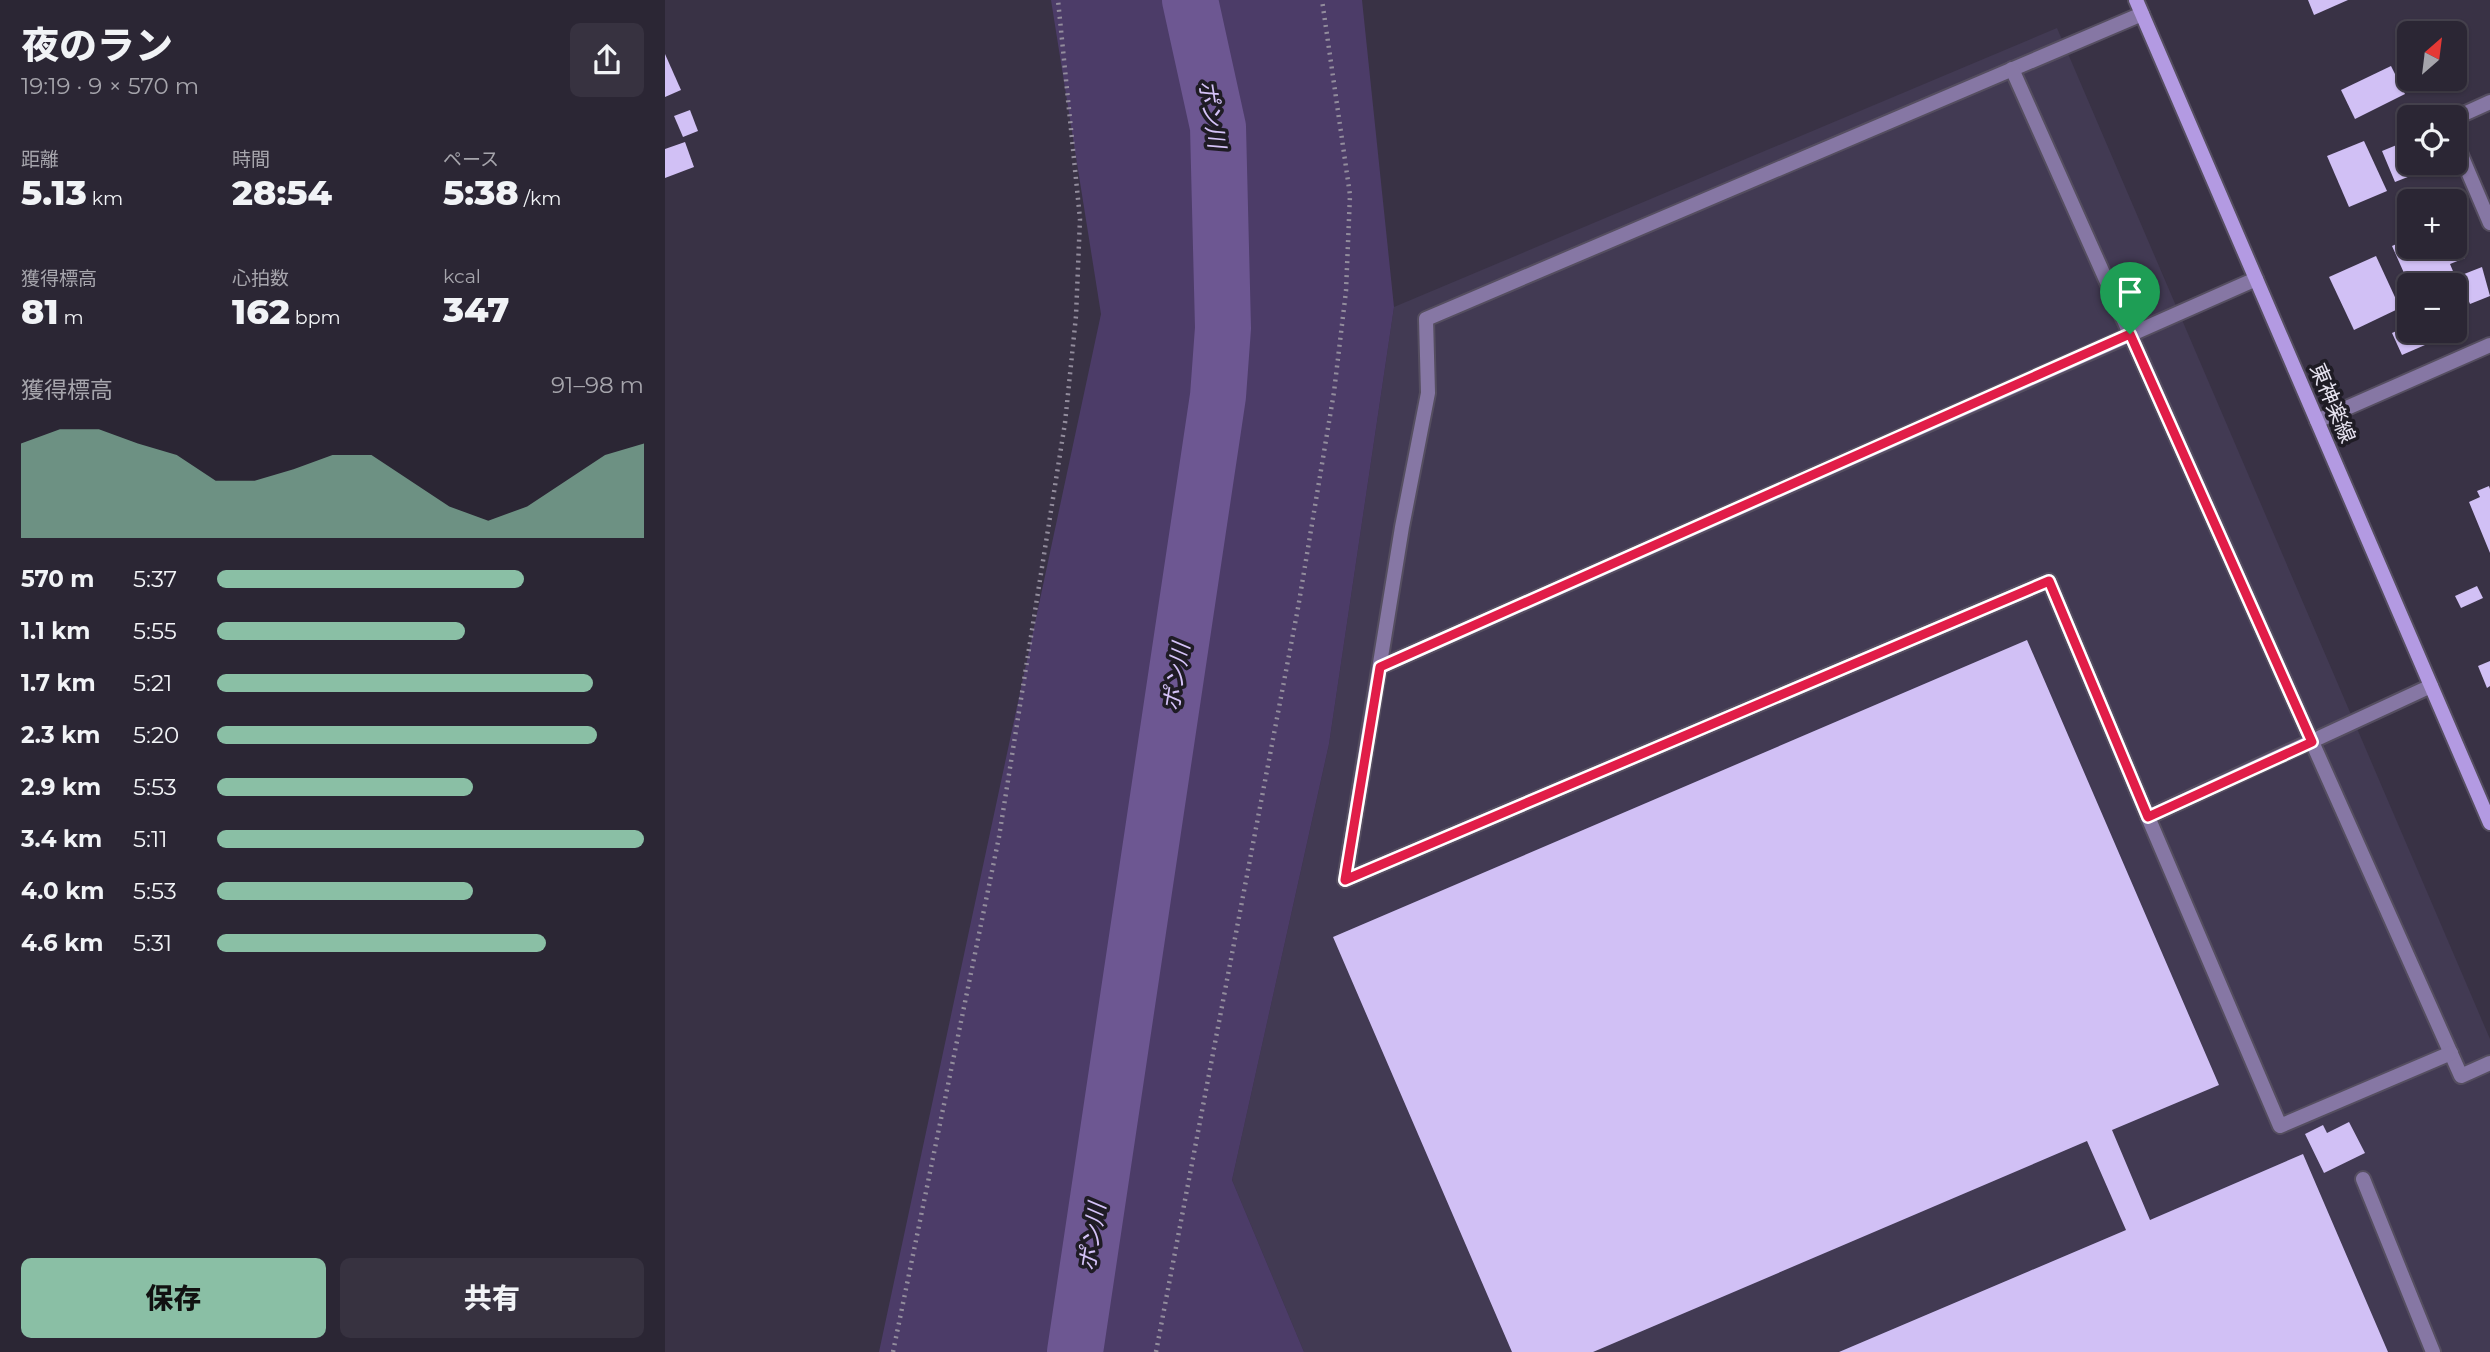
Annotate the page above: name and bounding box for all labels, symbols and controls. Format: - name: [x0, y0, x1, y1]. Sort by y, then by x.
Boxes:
- north arrow: [2397, 21, 2467, 91]
- map controls: [2397, 21, 2467, 343]
- text: 夜のラン: [21, 22, 173, 69]
- button: share: [570, 23, 644, 97]
- text: 19:19 · 9 × 570 m: [21, 72, 199, 100]
- water label: ポン川: [1193, 78, 1232, 153]
- button: locate: [2397, 105, 2467, 175]
- text: 距離: [21, 148, 59, 171]
- text: 時間: [232, 148, 270, 171]
- text: ペース: [443, 148, 499, 171]
- text: 5.13: [21, 171, 87, 214]
- text: 28:54: [232, 171, 332, 214]
- text: 5:38: [443, 171, 519, 214]
- text: km: [87, 187, 123, 210]
- text: /km: [519, 187, 562, 210]
- button: +: [2397, 189, 2467, 259]
- pin: [2100, 262, 2160, 334]
- text: kcal: [443, 265, 481, 288]
- text: 獲得標高: [21, 267, 97, 290]
- text: 心拍数: [232, 267, 289, 290]
- icon: arrive: [2111, 273, 2149, 311]
- button: −: [2397, 273, 2467, 343]
- text: 347: [443, 288, 509, 331]
- text: 81: [21, 290, 59, 333]
- text: 162: [232, 290, 290, 333]
- text: m: [59, 306, 84, 329]
- text: bpm: [290, 306, 341, 329]
- street label: 東神楽線: [2305, 359, 2361, 447]
- text: 91–98 m: [551, 371, 644, 399]
- text: 獲得標高: [21, 376, 113, 404]
- text: 570 m: [21, 565, 94, 593]
- text: 5:37: [133, 565, 177, 593]
- text: 1.1 km: [21, 617, 90, 645]
- text: 5:55: [133, 617, 177, 645]
- water label: ポン川: [1157, 638, 1196, 713]
- text: 1.7 km: [21, 669, 96, 697]
- text: 5:21: [133, 669, 172, 697]
- text: 2.3 km: [21, 721, 100, 749]
- text: 5:20: [133, 721, 179, 749]
- text: 2.9 km: [21, 773, 101, 801]
- text: 5:53: [133, 773, 177, 801]
- text: 3.4 km: [21, 825, 102, 853]
- text: 5:11: [133, 825, 168, 853]
- text: 4.0 km: [21, 877, 104, 905]
- text: 5:53: [133, 877, 177, 905]
- text: 4.6 km: [21, 929, 103, 957]
- text: 5:31: [133, 929, 172, 957]
- water label: ポン川: [1073, 1198, 1112, 1273]
- button: 保存: [21, 1258, 326, 1338]
- button: 共有: [340, 1258, 644, 1338]

